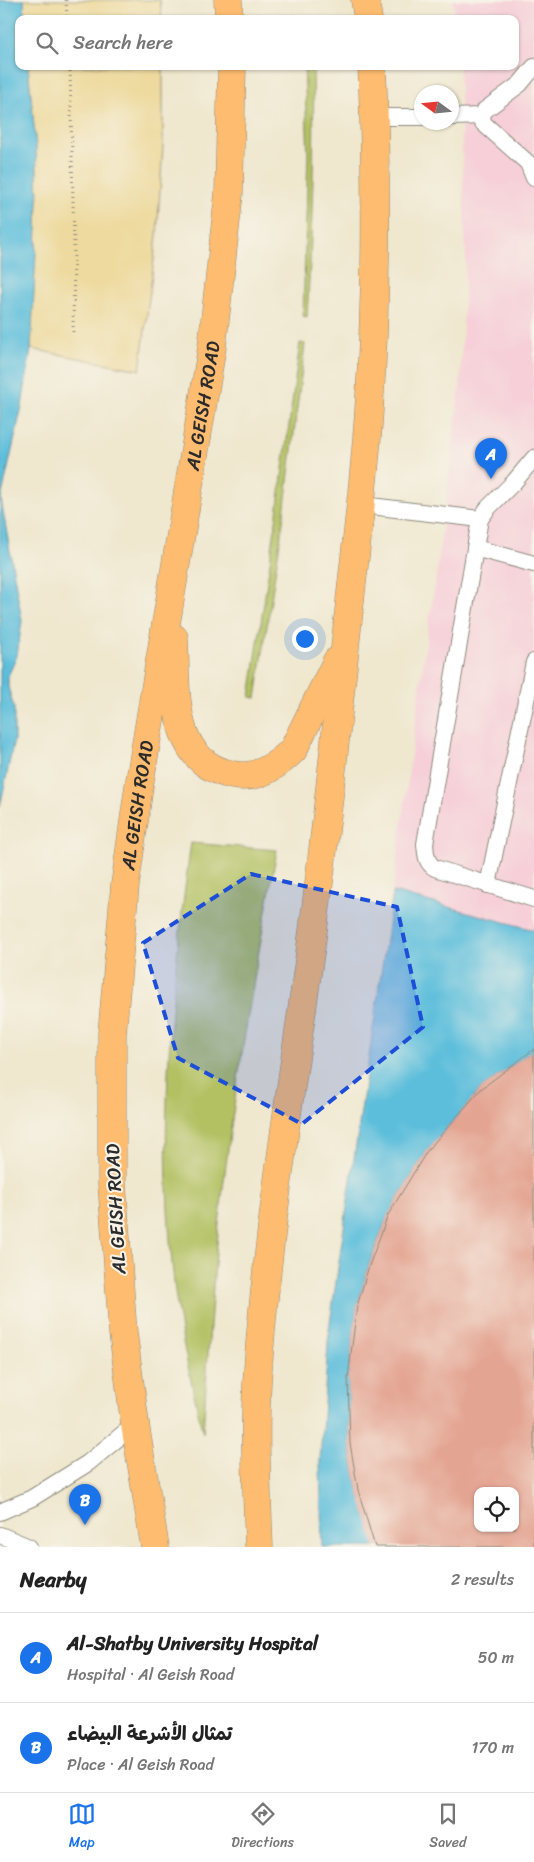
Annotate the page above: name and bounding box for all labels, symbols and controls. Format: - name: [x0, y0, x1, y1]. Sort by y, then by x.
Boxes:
- search box: [15, 15, 519, 70]
- text: Search here: [73, 26, 173, 59]
- icon: search: [33, 29, 61, 57]
- north arrow: [414, 85, 459, 130]
- street label: AL GEISH ROAD: [176, 339, 230, 474]
- pin: A: [475, 438, 507, 479]
- your location: [292, 626, 318, 652]
- street label: AL GEISH ROAD: [111, 737, 163, 873]
- street label: AL GEISH ROAD: [96, 1142, 135, 1276]
- pin: B: [69, 1484, 101, 1525]
- map controls: [474, 1487, 519, 1532]
- button: locate: [474, 1487, 519, 1532]
- text: Nearby: [20, 1561, 86, 1599]
- text: 2 results: [451, 1565, 514, 1594]
- text: Al-Shatby University Hospital: [67, 1627, 318, 1660]
- text: A: [31, 1643, 41, 1672]
- text: 50 m: [478, 1643, 514, 1672]
- text: Hospital · Al Geish Road: [67, 1660, 234, 1689]
- text: تمثال الأشرعة البيضاء: [67, 1717, 232, 1750]
- text: B: [31, 1733, 41, 1762]
- text: 170 m: [471, 1733, 514, 1762]
- text: Place · Al Geish Road: [67, 1750, 214, 1779]
- tab: Map: [68, 1800, 96, 1855]
- tab: Directions: [231, 1800, 294, 1855]
- tab: Saved: [429, 1800, 466, 1855]

